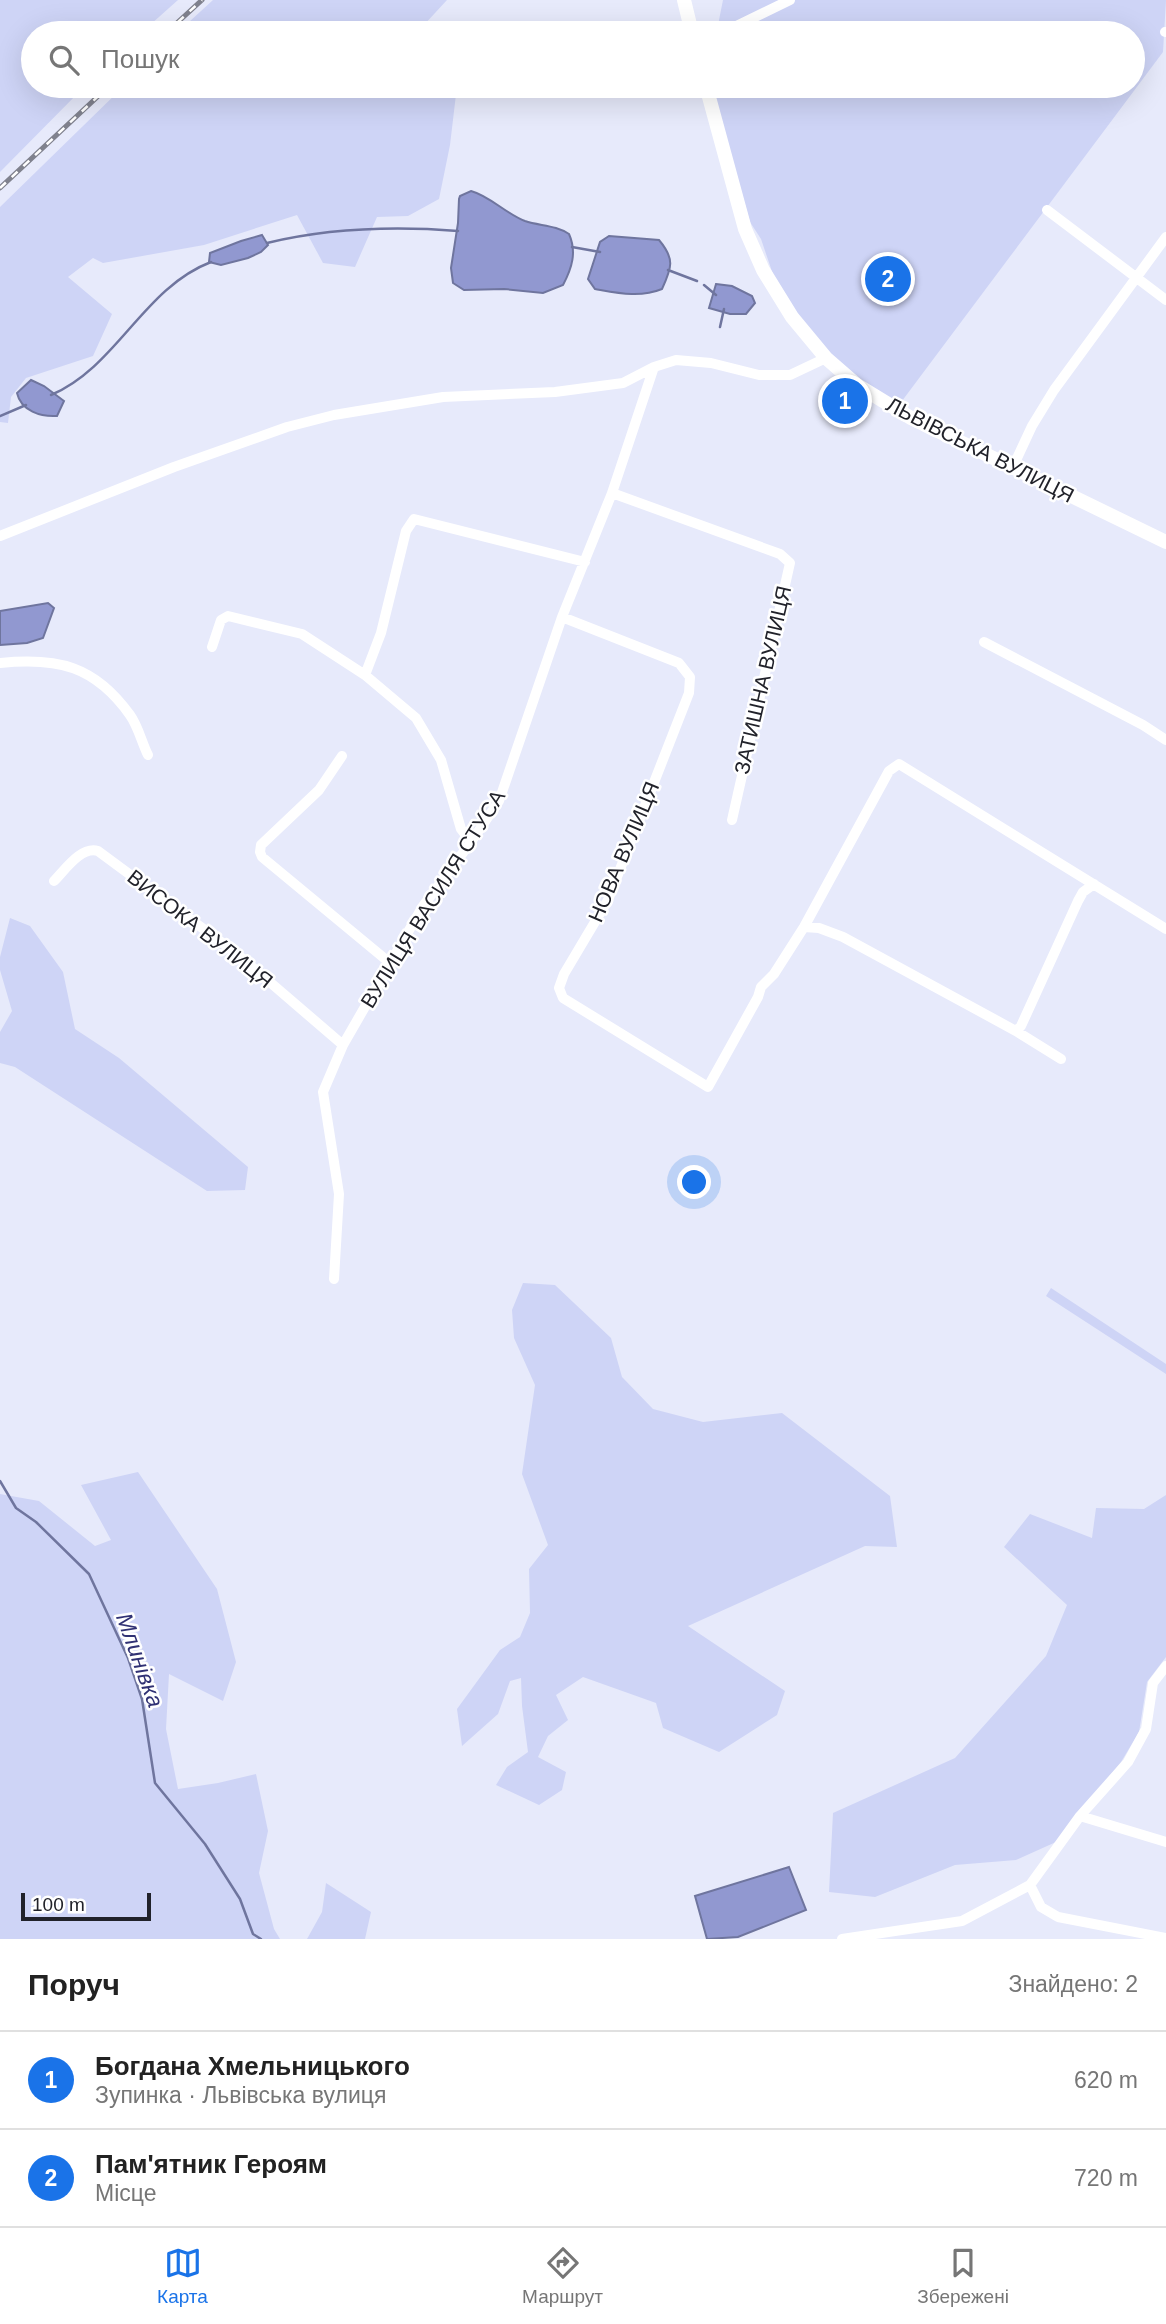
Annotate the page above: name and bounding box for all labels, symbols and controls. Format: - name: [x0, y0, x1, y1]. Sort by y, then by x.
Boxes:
- search box: [21, 21, 1145, 98]
- icon: search: [45, 41, 83, 79]
- text: Пошук: [101, 44, 179, 74]
- pin: 2: [865, 253, 911, 305]
- pin: 1: [822, 375, 868, 427]
- street label: ЛЬВІВСЬКА ВУЛИЦЯ: [883, 392, 1078, 507]
- street label: ЗАТИШНА ВУЛИЦЯ: [730, 583, 795, 776]
- street label: НОВА ВУЛИЦЯ: [584, 778, 663, 925]
- street label: ВУЛИЦЯ ВАСИЛЯ СТУСА: [356, 786, 509, 1012]
- street label: ВИСОКА ВУЛИЦЯ: [123, 865, 277, 992]
- your location: [677, 1165, 711, 1199]
- water label: Млинівка: [111, 1609, 169, 1711]
- scale bar: [21, 1890, 150, 1922]
- text: 100 m: [32, 1894, 85, 1915]
- text: Поруч: [28, 1968, 120, 2001]
- text: Знайдено: 2: [1008, 1971, 1138, 1997]
- text: Богдана Хмельницького: [95, 2051, 410, 2081]
- text: 1: [45, 2067, 57, 2093]
- text: 620 m: [1074, 2067, 1138, 2093]
- text: Зупинка · Львівська вулиця: [95, 2082, 386, 2108]
- text: Пам'ятник Героям: [95, 2149, 327, 2179]
- text: 2: [45, 2165, 57, 2191]
- text: 720 m: [1074, 2165, 1138, 2191]
- text: Місце: [95, 2180, 156, 2206]
- tab: Карта: [157, 2244, 208, 2308]
- tab: Маршрут: [522, 2244, 603, 2308]
- tab: Збережені: [917, 2244, 1009, 2308]

